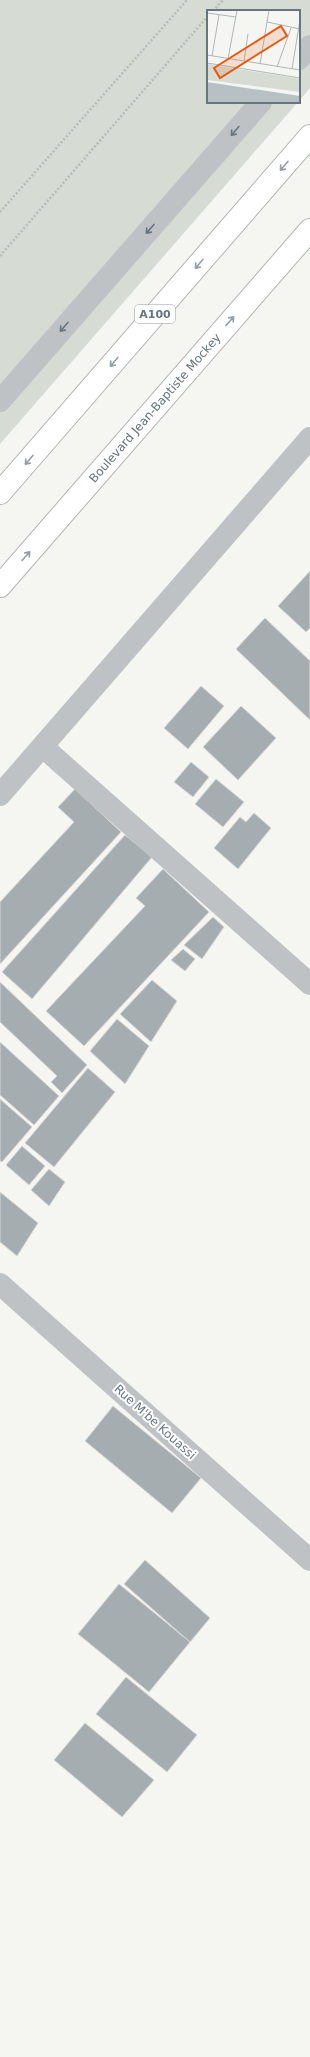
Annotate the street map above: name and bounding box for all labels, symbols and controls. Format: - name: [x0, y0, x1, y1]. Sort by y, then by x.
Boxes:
- inset map: [207, 10, 300, 103]
- one-way arrow: [231, 126, 240, 137]
- one-way arrow: [280, 161, 289, 171]
- one-way arrow: [146, 224, 155, 234]
- one-way arrow: [194, 258, 203, 269]
- road number: A100: [135, 305, 175, 323]
- one-way arrow: [226, 316, 235, 326]
- one-way arrow: [60, 322, 69, 332]
- street label: Boulevard Jean-Baptiste Mockey: [86, 331, 224, 485]
- one-way arrow: [109, 357, 118, 367]
- one-way arrow: [24, 455, 33, 465]
- one-way arrow: [21, 551, 30, 562]
- street label: Rue M'be Kouassi: [111, 1382, 199, 1462]

